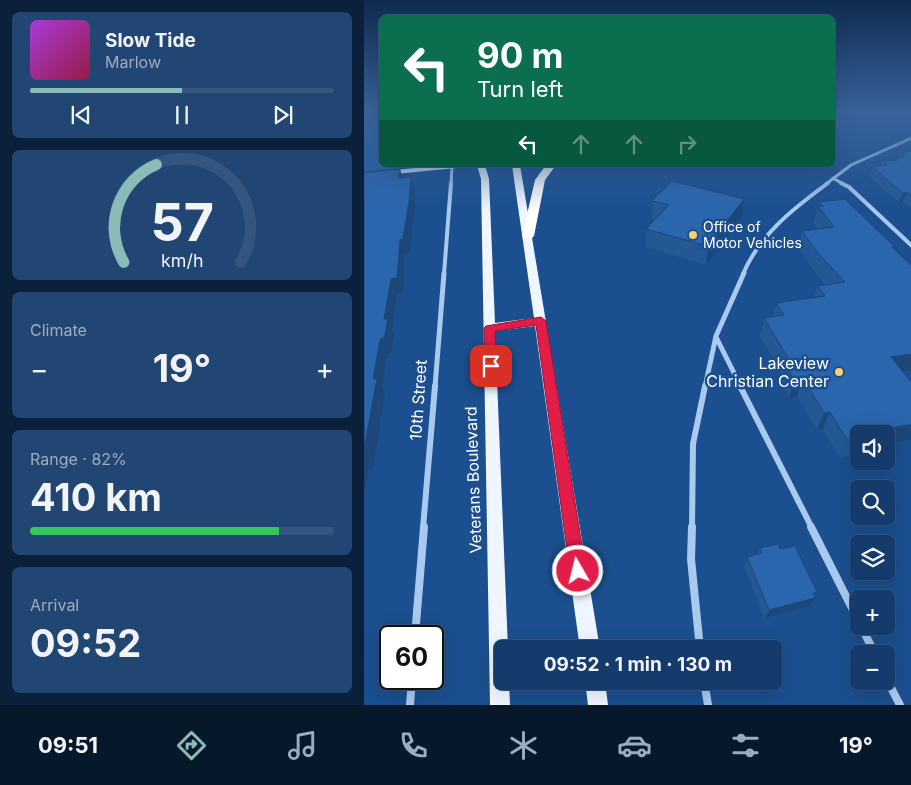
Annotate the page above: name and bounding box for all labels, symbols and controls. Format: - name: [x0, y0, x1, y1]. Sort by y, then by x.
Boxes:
- text: Slow Tide: [105, 29, 196, 52]
- text: 90 m: [477, 34, 564, 76]
- icon: left: [394, 35, 459, 100]
- text: Marlow: [105, 52, 161, 72]
- text: Turn left: [477, 76, 563, 102]
- icon: previous: [67, 101, 95, 129]
- icon: pause: [168, 101, 196, 129]
- icon: next: [269, 101, 297, 129]
- icon: left: [514, 130, 542, 158]
- icon: ahead: [567, 130, 595, 158]
- icon: ahead: [620, 130, 648, 158]
- icon: right: [673, 130, 701, 158]
- text: 57: [150, 191, 214, 254]
- place label: Office of Motor Vehicles: [703, 218, 802, 251]
- marker: Office of Motor Vehicles: [687, 229, 699, 241]
- text: km/h: [161, 250, 203, 271]
- text: Climate: [30, 320, 87, 340]
- text: 19°: [153, 345, 211, 391]
- pin: [470, 345, 512, 387]
- text: −: [30, 352, 49, 386]
- text: +: [315, 352, 334, 386]
- icon: arrive: [477, 352, 505, 380]
- place label: Lakeview Christian Center: [706, 353, 829, 391]
- street label: 10th Street: [405, 359, 431, 441]
- marker: Lakeview Christian Center: [833, 366, 845, 378]
- street label: Veterans Boulevard: [460, 406, 486, 554]
- map controls: [850, 425, 895, 690]
- button: sound: [850, 425, 895, 470]
- text: Range · 82%: [30, 449, 127, 469]
- text: 410 km: [30, 474, 162, 520]
- button: search: [850, 480, 895, 525]
- button: layers: [850, 535, 895, 580]
- position arrow: [551, 544, 603, 596]
- button: +: [850, 590, 895, 635]
- text: Arrival: [30, 595, 79, 615]
- text: 09:52: [30, 620, 141, 666]
- speed limit sign: 60: [379, 625, 444, 690]
- button: −: [850, 645, 895, 690]
- text: 09:52 · 1 min · 130 m: [544, 653, 732, 676]
- icon: directions: [174, 728, 209, 763]
- icon: music: [285, 728, 320, 763]
- icon: phone: [396, 728, 431, 763]
- icon: climate: [506, 728, 541, 763]
- icon: car: [617, 728, 652, 763]
- icon: filters: [728, 728, 763, 763]
- text: 09:51: [38, 732, 98, 758]
- text: 19°: [839, 732, 873, 758]

